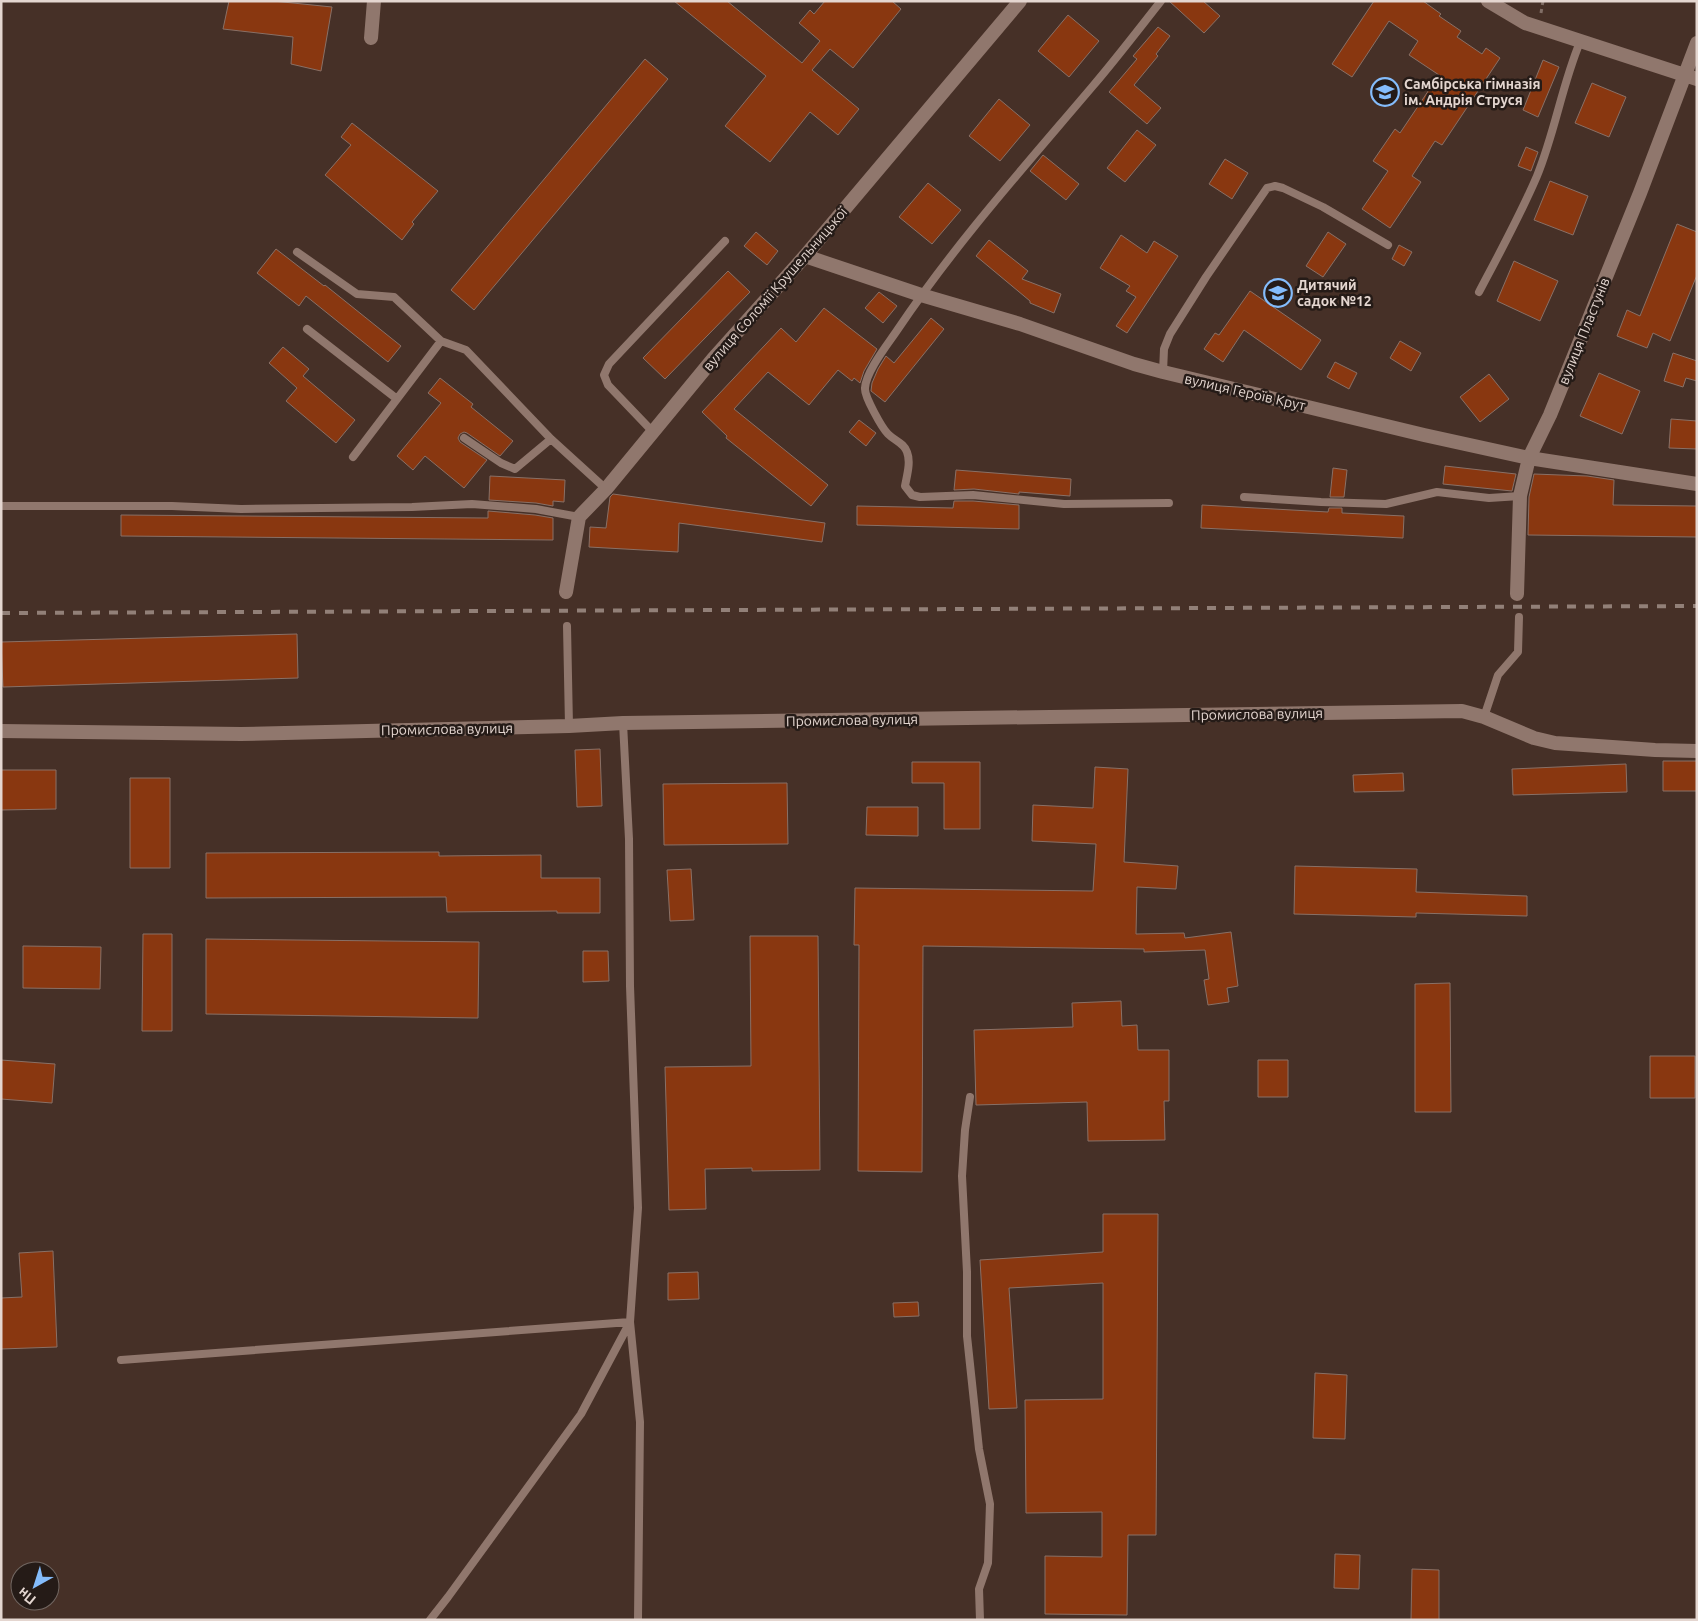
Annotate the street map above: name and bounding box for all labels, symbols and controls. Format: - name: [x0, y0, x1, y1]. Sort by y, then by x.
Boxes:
- place label: Самбірська гімназія ім. Андрія Струся: [1404, 76, 1541, 108]
- school or university icon: Самбірська гімназія ім. Андрія Струся: [1370, 77, 1400, 107]
- street label: вулиця Соломії Крушельницької: [700, 204, 851, 374]
- street label: вулиця Пластунів: [1555, 275, 1613, 387]
- place label: Дитячий садок №12: [1297, 277, 1372, 309]
- school or university icon: Дитячий садок №12: [1263, 278, 1293, 308]
- street label: вулиця Героїв Крут: [1183, 370, 1307, 414]
- street label: Промислова вулиця: [1191, 705, 1323, 723]
- street label: Промислова вулиця: [786, 711, 918, 729]
- street label: Промислова вулиця: [381, 720, 513, 738]
- north arrow: [10, 1561, 60, 1611]
- text: Пн: [15, 1584, 39, 1608]

